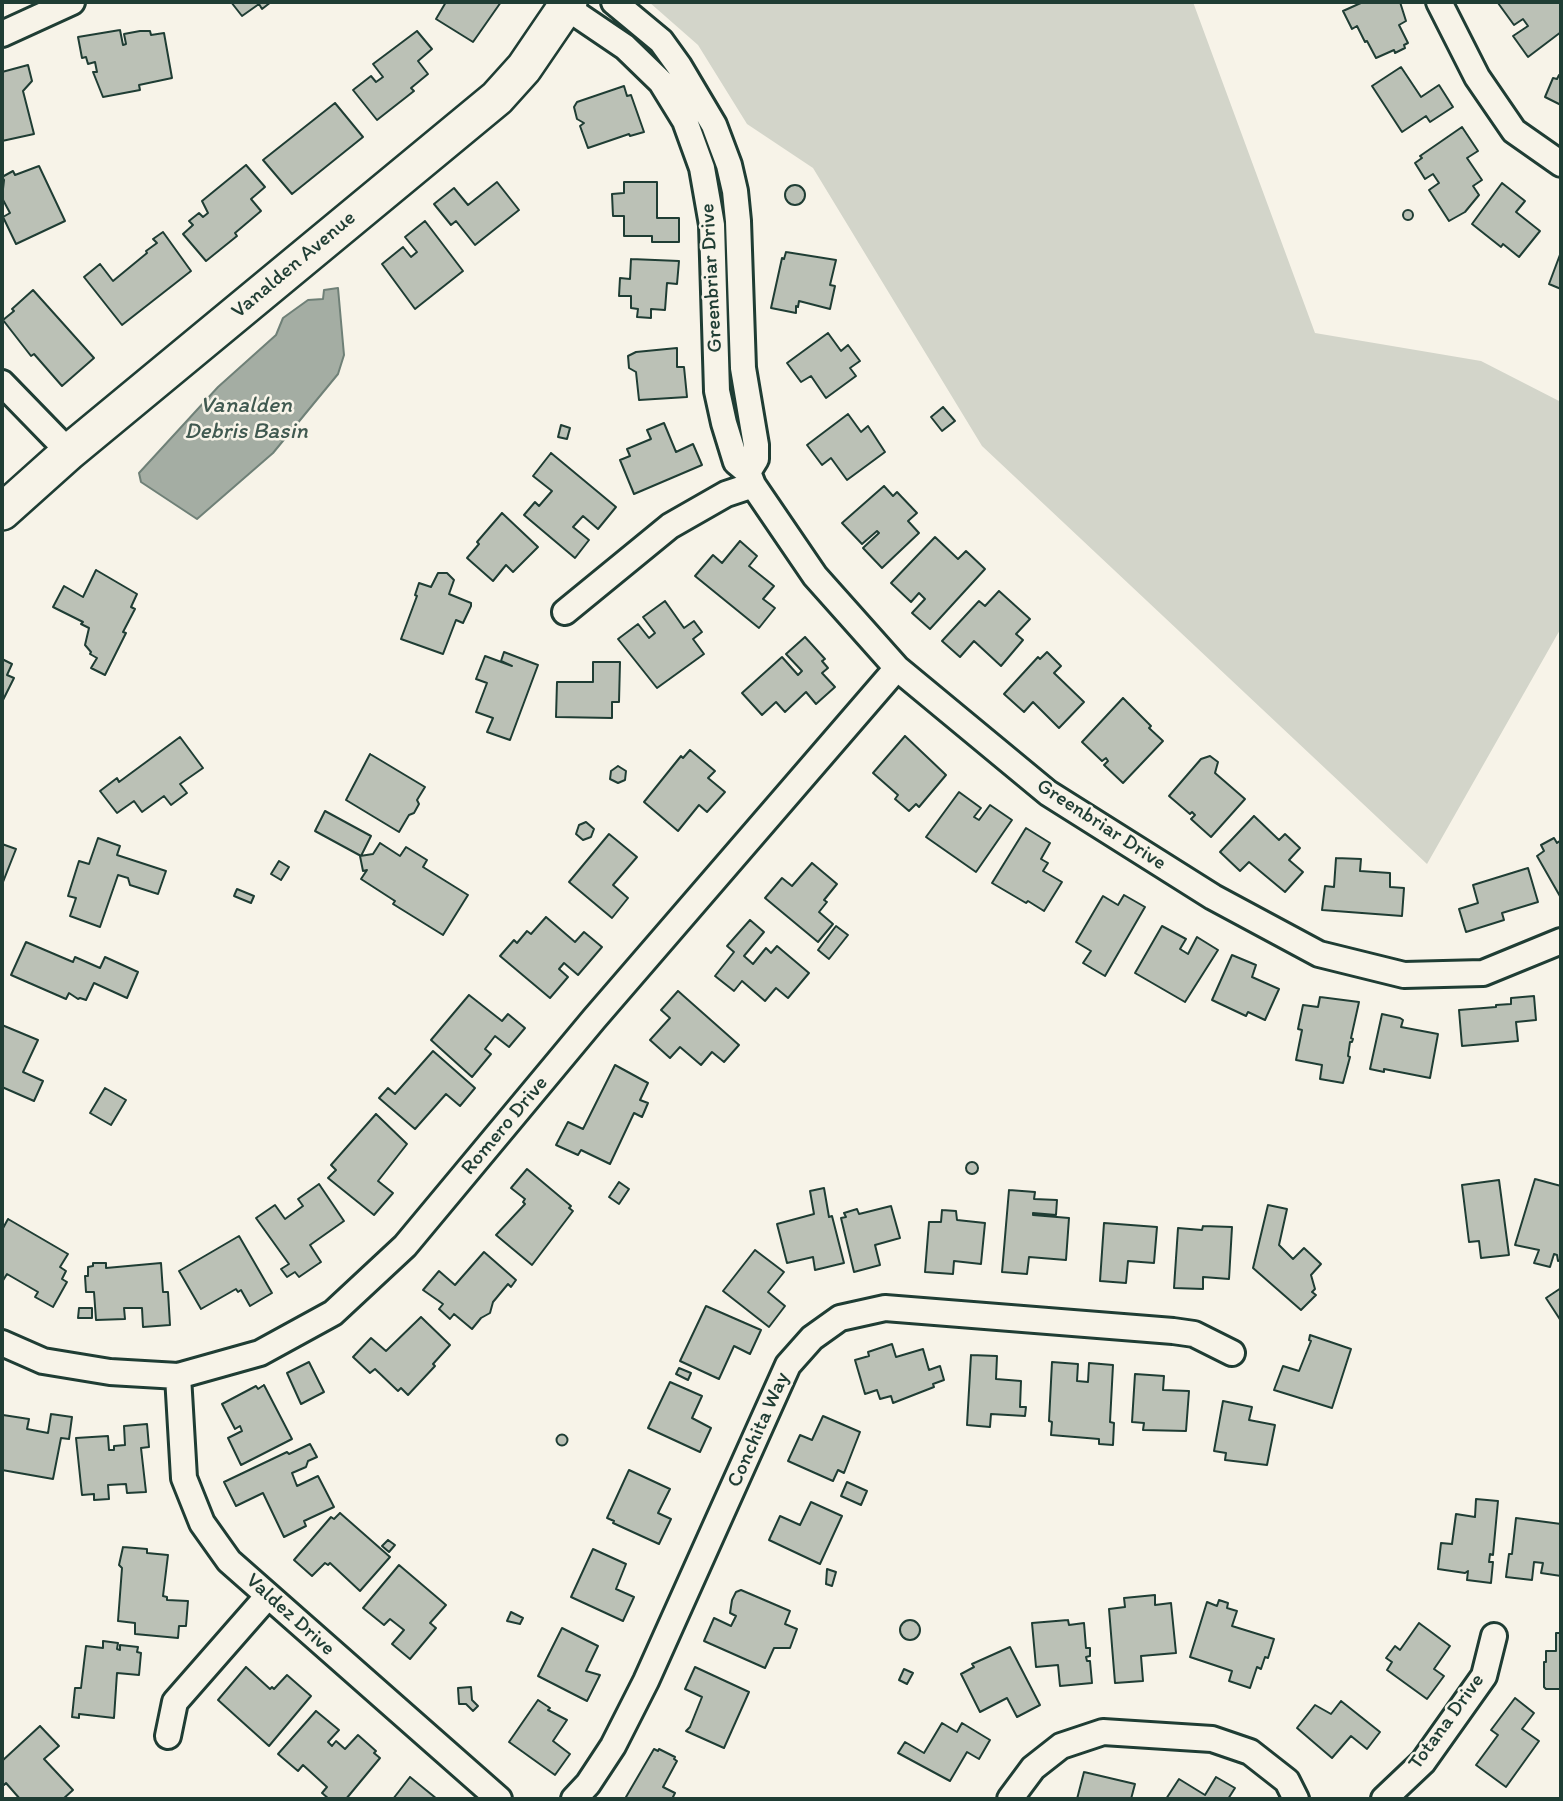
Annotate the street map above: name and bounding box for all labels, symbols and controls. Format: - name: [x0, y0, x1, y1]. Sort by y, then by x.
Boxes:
- street label: Greenbriar Drive: [696, 203, 728, 353]
- street label: Vanalden Avenue: [227, 206, 361, 324]
- water label: Vanalden Debris Basin: [184, 392, 308, 446]
- street label: Greenbriar Drive: [1031, 774, 1171, 876]
- street label: Romero Drive: [456, 1071, 554, 1181]
- street label: Conchita Way: [722, 1368, 796, 1492]
- street label: Valdez Drive: [240, 1568, 340, 1662]
- street label: Totana Drive: [1404, 1669, 1490, 1775]

